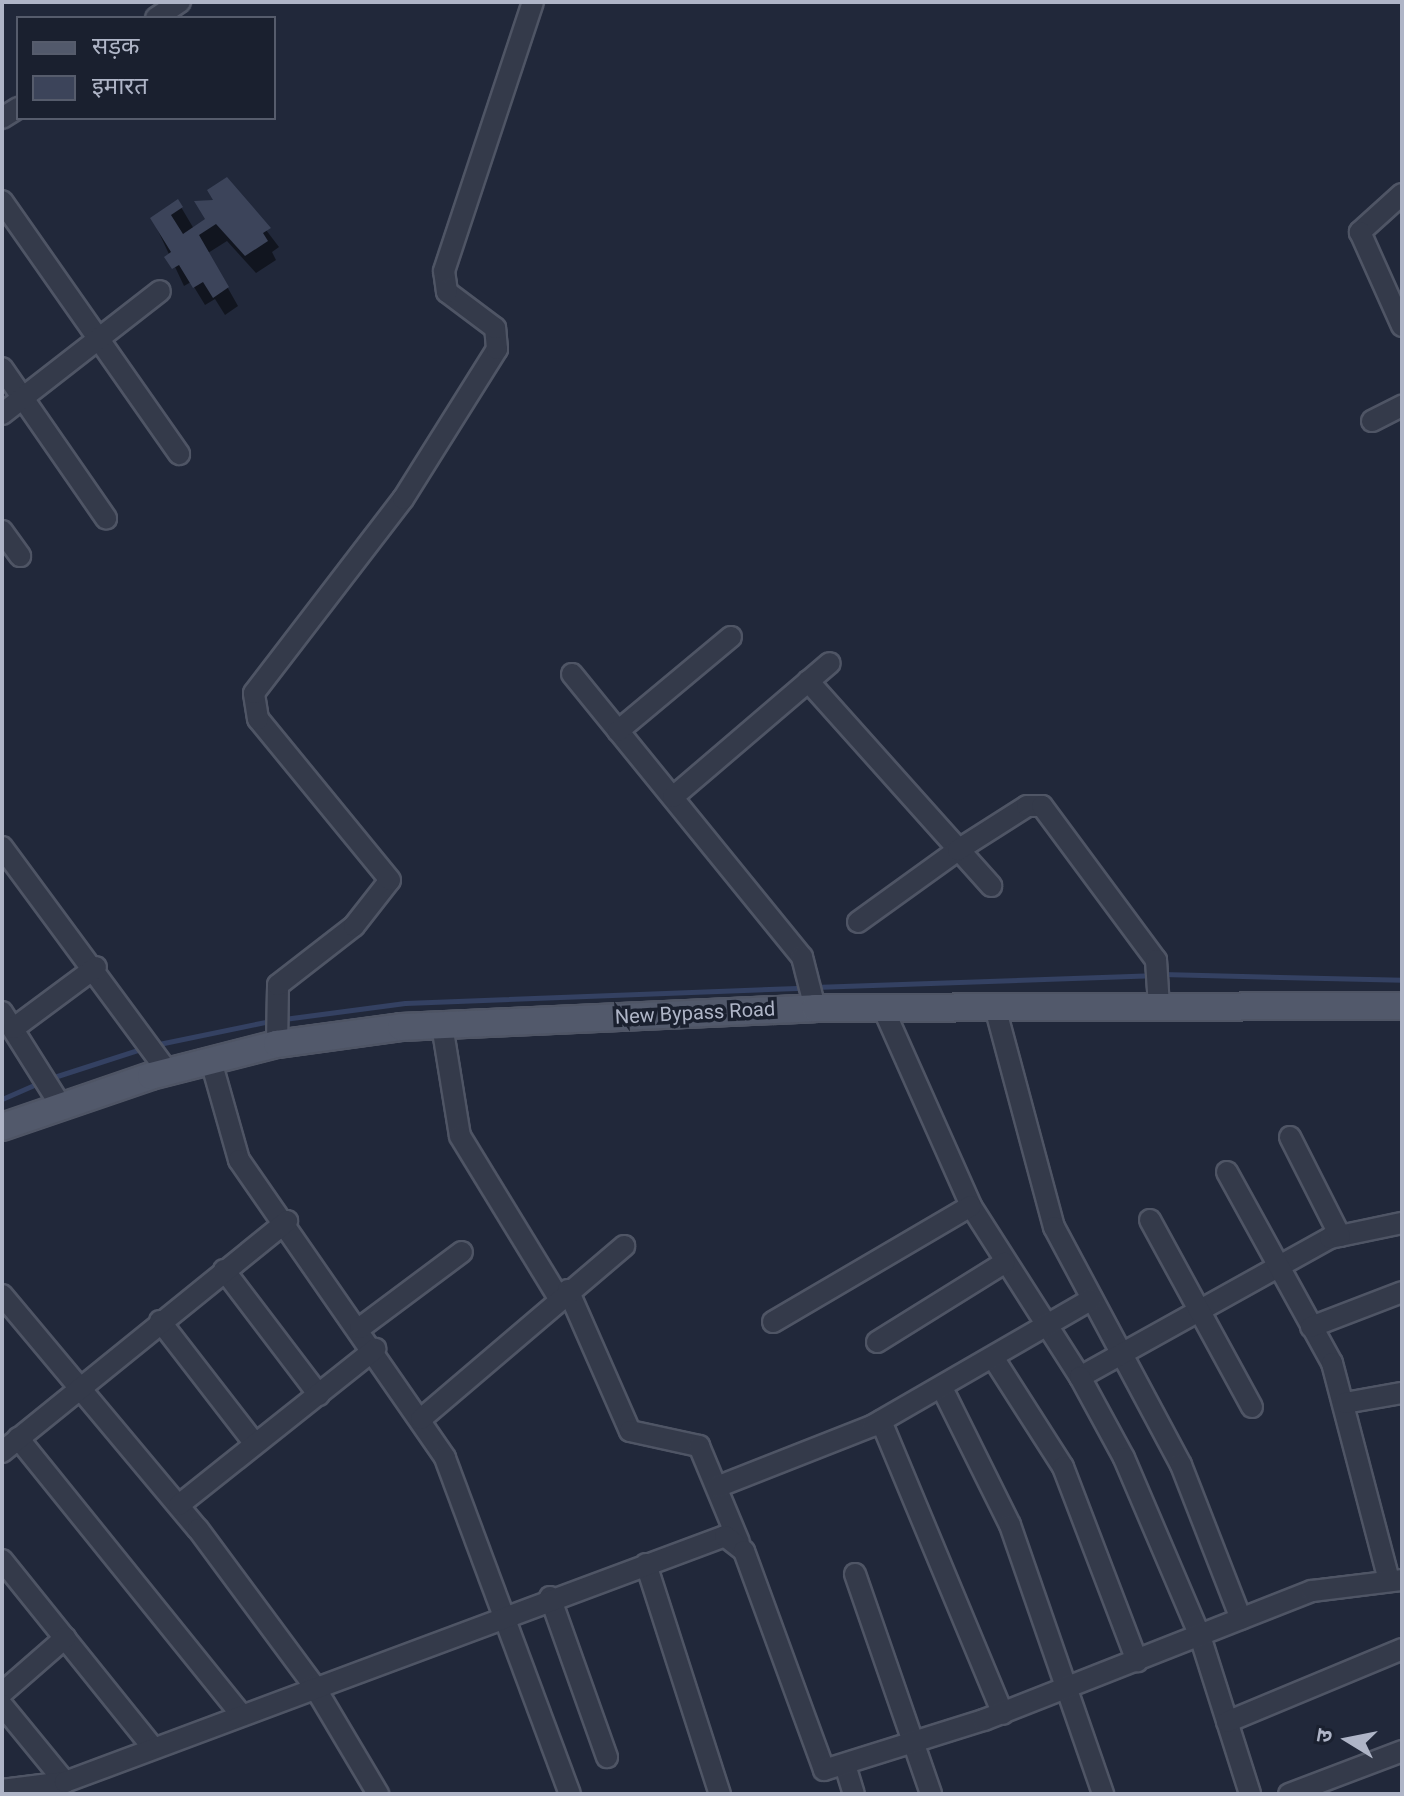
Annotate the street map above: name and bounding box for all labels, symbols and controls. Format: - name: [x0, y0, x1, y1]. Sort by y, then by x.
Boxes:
- legend: [16, 16, 276, 120]
- text: सड़क: [92, 32, 140, 60]
- text: इमारत: [92, 72, 148, 100]
- street label: New Bypass Road: [614, 997, 776, 1029]
- north arrow: [1308, 1700, 1388, 1780]
- text: उ: [1310, 1727, 1337, 1744]

